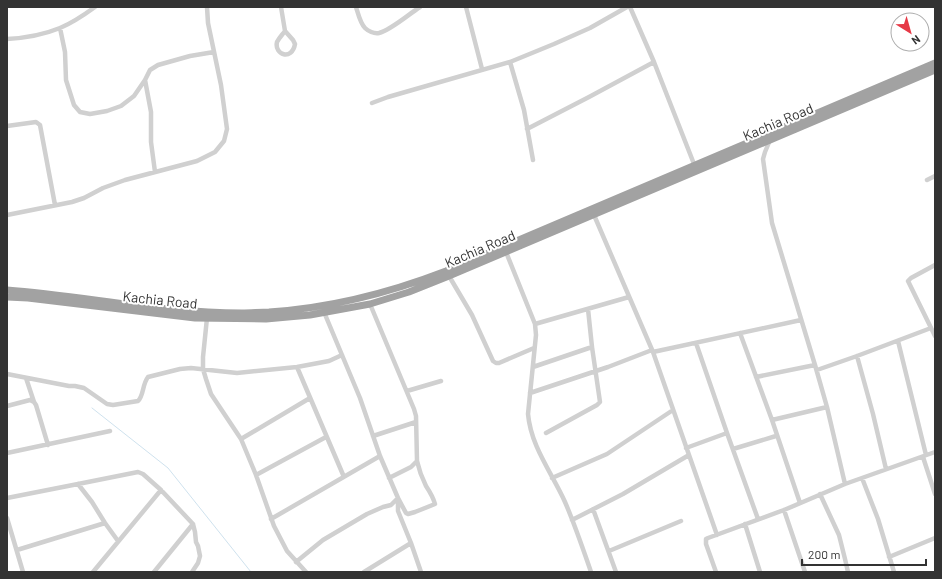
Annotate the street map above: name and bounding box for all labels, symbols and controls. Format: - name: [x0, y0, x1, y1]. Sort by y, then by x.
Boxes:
- north arrow: [890, 12, 930, 52]
- text: N: [909, 33, 923, 48]
- street label: Kachia Road: [740, 99, 816, 144]
- street label: Kachia Road: [442, 226, 518, 271]
- street label: Kachia Road: [122, 287, 198, 312]
- scale bar: [802, 541, 926, 567]
- text: 200 m: [808, 547, 840, 561]

